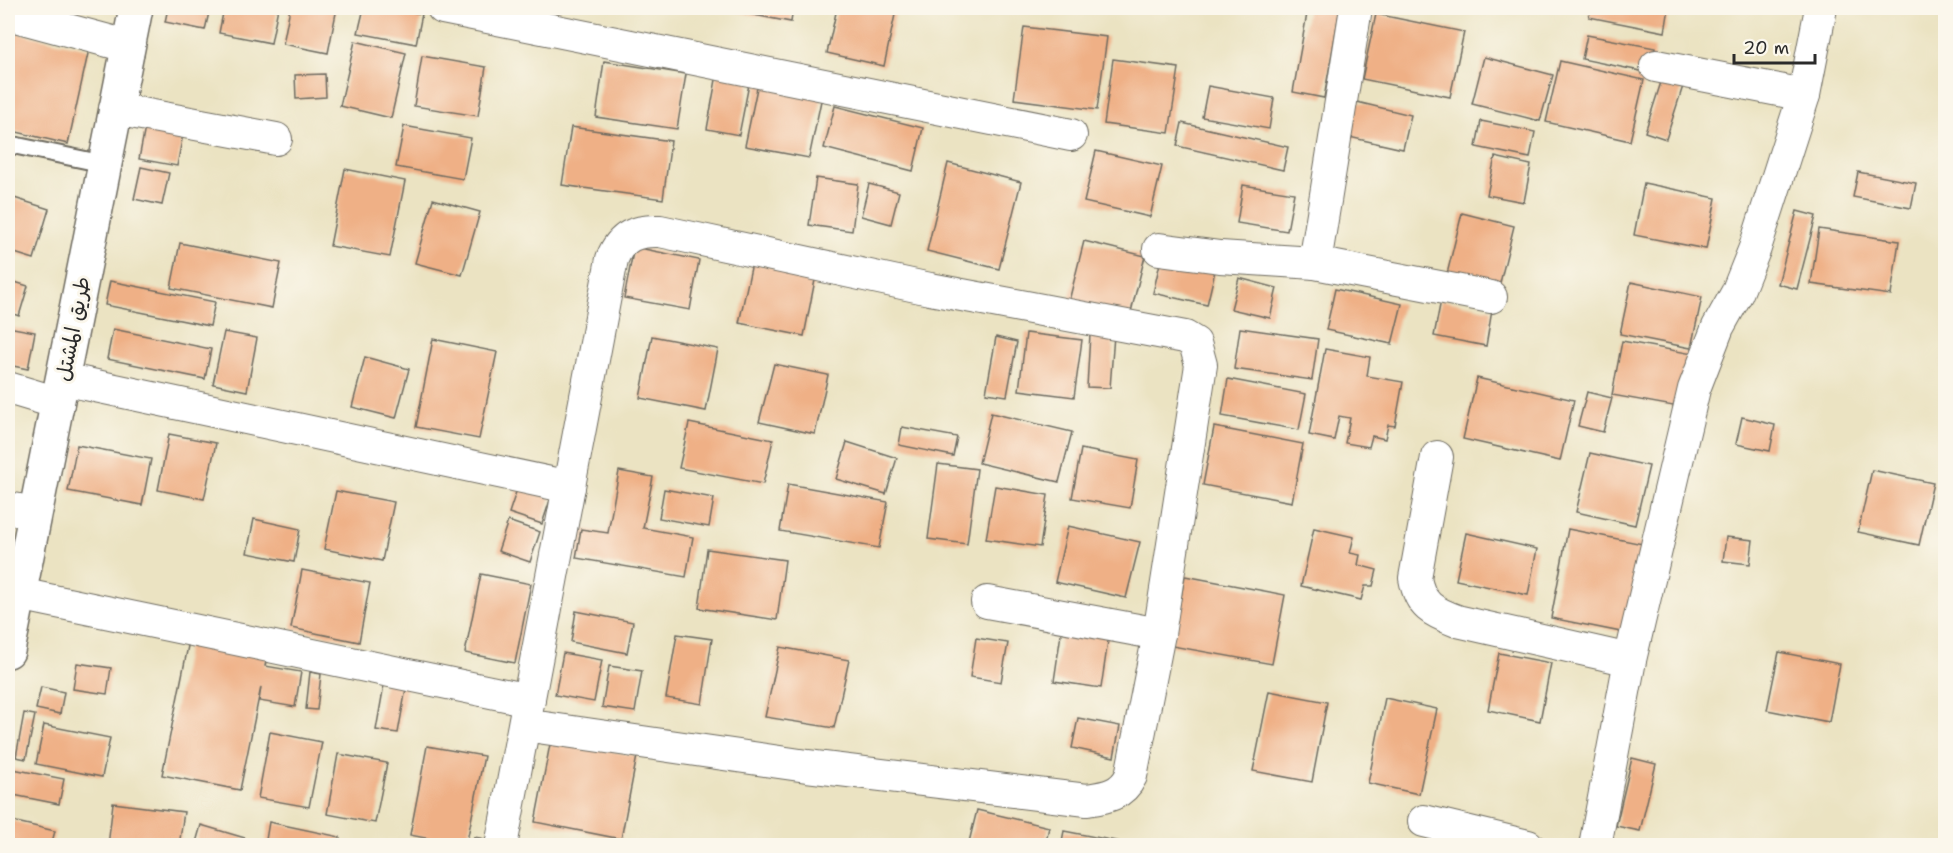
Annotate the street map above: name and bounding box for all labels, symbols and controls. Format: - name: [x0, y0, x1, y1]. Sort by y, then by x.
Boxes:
- scale bar: [1734, 27, 1815, 65]
- text: 20 m: [1743, 36, 1789, 60]
- street label: طريق المشتل: [49, 274, 97, 384]

